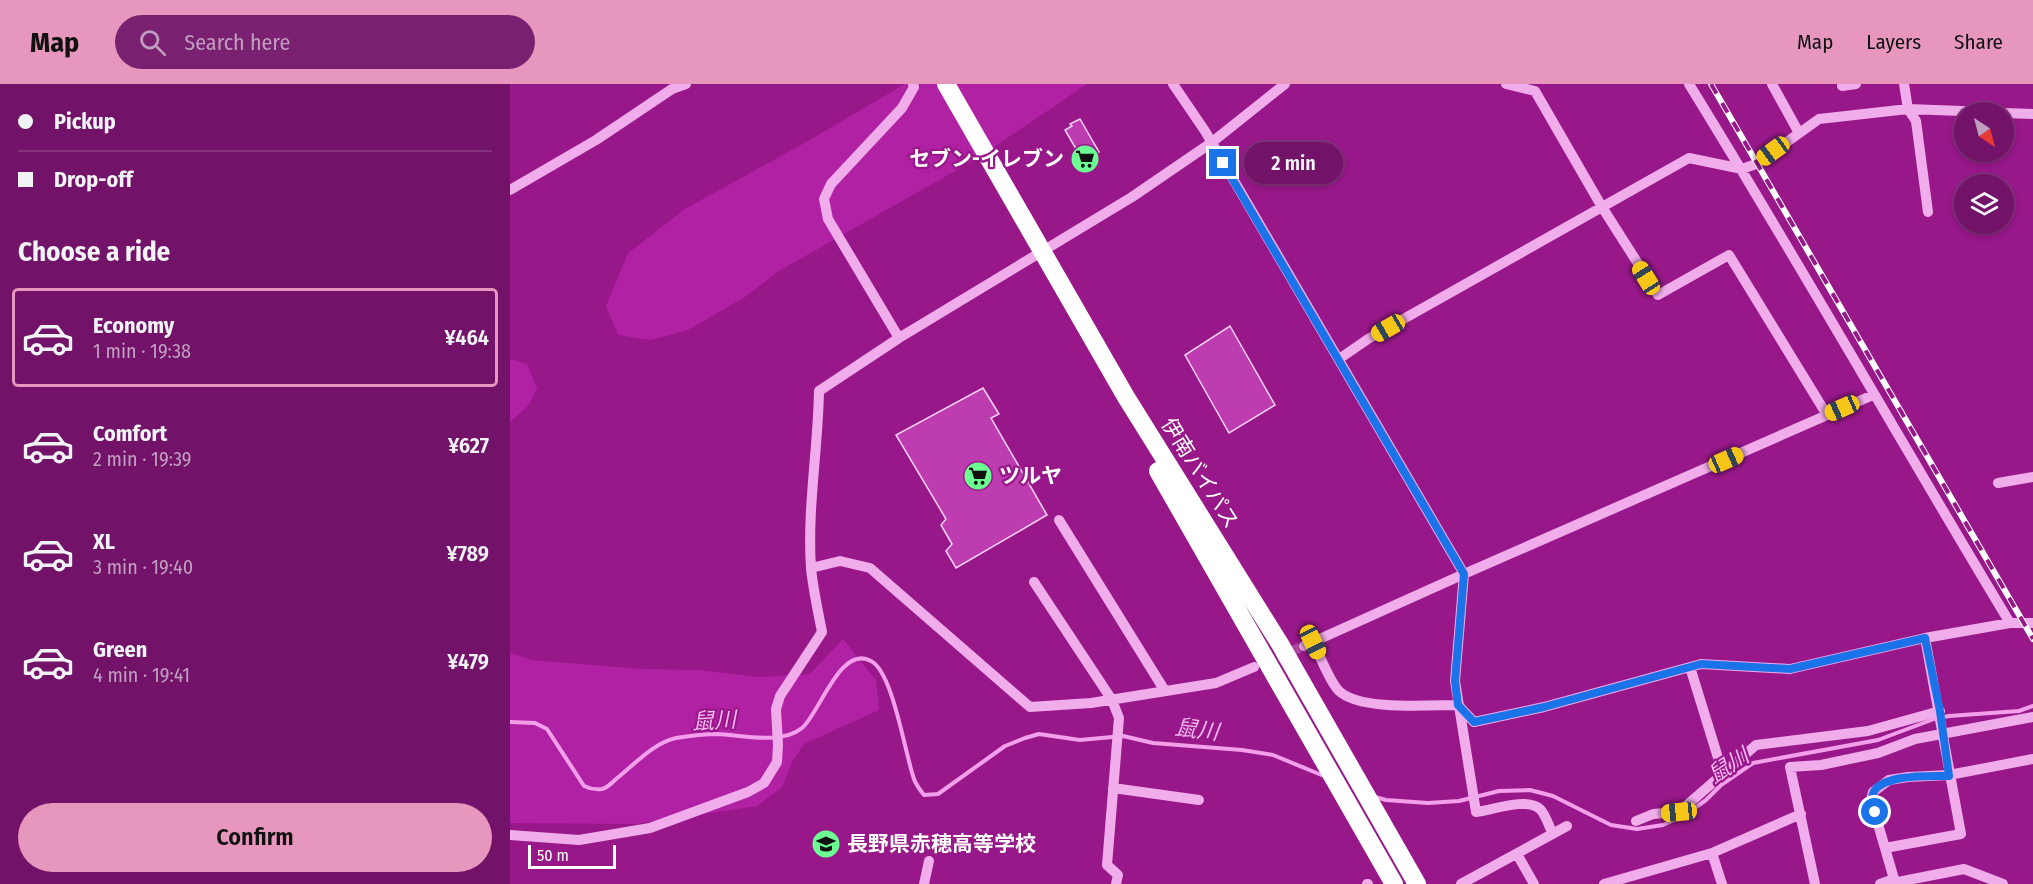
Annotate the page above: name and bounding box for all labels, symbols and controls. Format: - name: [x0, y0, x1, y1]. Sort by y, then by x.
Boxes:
- search box: [115, 15, 535, 69]
- text: Map: [30, 26, 79, 59]
- icon: search: [136, 26, 169, 59]
- text: Search here: [184, 29, 290, 56]
- text: Map: [1797, 29, 1833, 55]
- text: Layers: [1866, 29, 1921, 55]
- text: Share: [1954, 29, 2003, 55]
- north arrow: [1954, 102, 2014, 162]
- map controls: [1954, 102, 2014, 234]
- text: Pickup: [54, 108, 116, 135]
- car: [1753, 133, 1793, 169]
- callout: 2 min: [1244, 142, 1343, 184]
- supermarket icon: セブン-イレブン: [1069, 143, 1101, 175]
- place label: セブン-イレブン: [909, 146, 1064, 172]
- route end: [1209, 149, 1236, 176]
- text: 2 min: [1271, 151, 1316, 175]
- text: Drop-off: [54, 166, 133, 193]
- button: layers: [1954, 174, 2014, 234]
- text: Choose a ride: [18, 236, 170, 268]
- car: [1629, 258, 1663, 298]
- icon: car: [21, 311, 75, 365]
- car: [1368, 311, 1408, 345]
- text: Economy: [93, 312, 174, 339]
- text: ¥464: [445, 324, 489, 351]
- text: 1 min · 19:38: [93, 339, 191, 363]
- car: [1822, 392, 1862, 424]
- street label: 伊南バイパス: [1156, 413, 1244, 533]
- icon: car: [21, 419, 75, 473]
- text: Comfort: [93, 420, 167, 447]
- text: ¥627: [448, 432, 489, 459]
- car: [1706, 444, 1746, 476]
- text: 2 min · 19:39: [93, 447, 192, 471]
- supermarket icon: ツルヤ: [962, 460, 994, 492]
- place label: ツルヤ: [999, 463, 1062, 489]
- icon: car: [21, 527, 75, 581]
- text: XL: [93, 528, 115, 555]
- text: ¥789: [446, 540, 489, 567]
- text: 3 min · 19:40: [93, 555, 193, 579]
- car: [1297, 622, 1329, 662]
- icon: car: [21, 635, 75, 689]
- text: Green: [93, 636, 147, 663]
- text: ¥479: [447, 648, 489, 675]
- text: 4 min · 19:41: [93, 663, 190, 687]
- water label: 鼠川: [691, 706, 739, 735]
- water label: 鼠川: [1173, 713, 1222, 746]
- water label: 鼠川: [1702, 741, 1756, 789]
- route start: [1861, 798, 1888, 825]
- car: [1660, 801, 1698, 823]
- button: Confirm: [18, 803, 492, 872]
- school or university icon: 長野県赤穂高等学校: [810, 828, 842, 860]
- place label: 長野県赤穂高等学校: [847, 831, 1036, 857]
- scale bar: [528, 842, 616, 870]
- text: 50 m: [537, 846, 569, 865]

